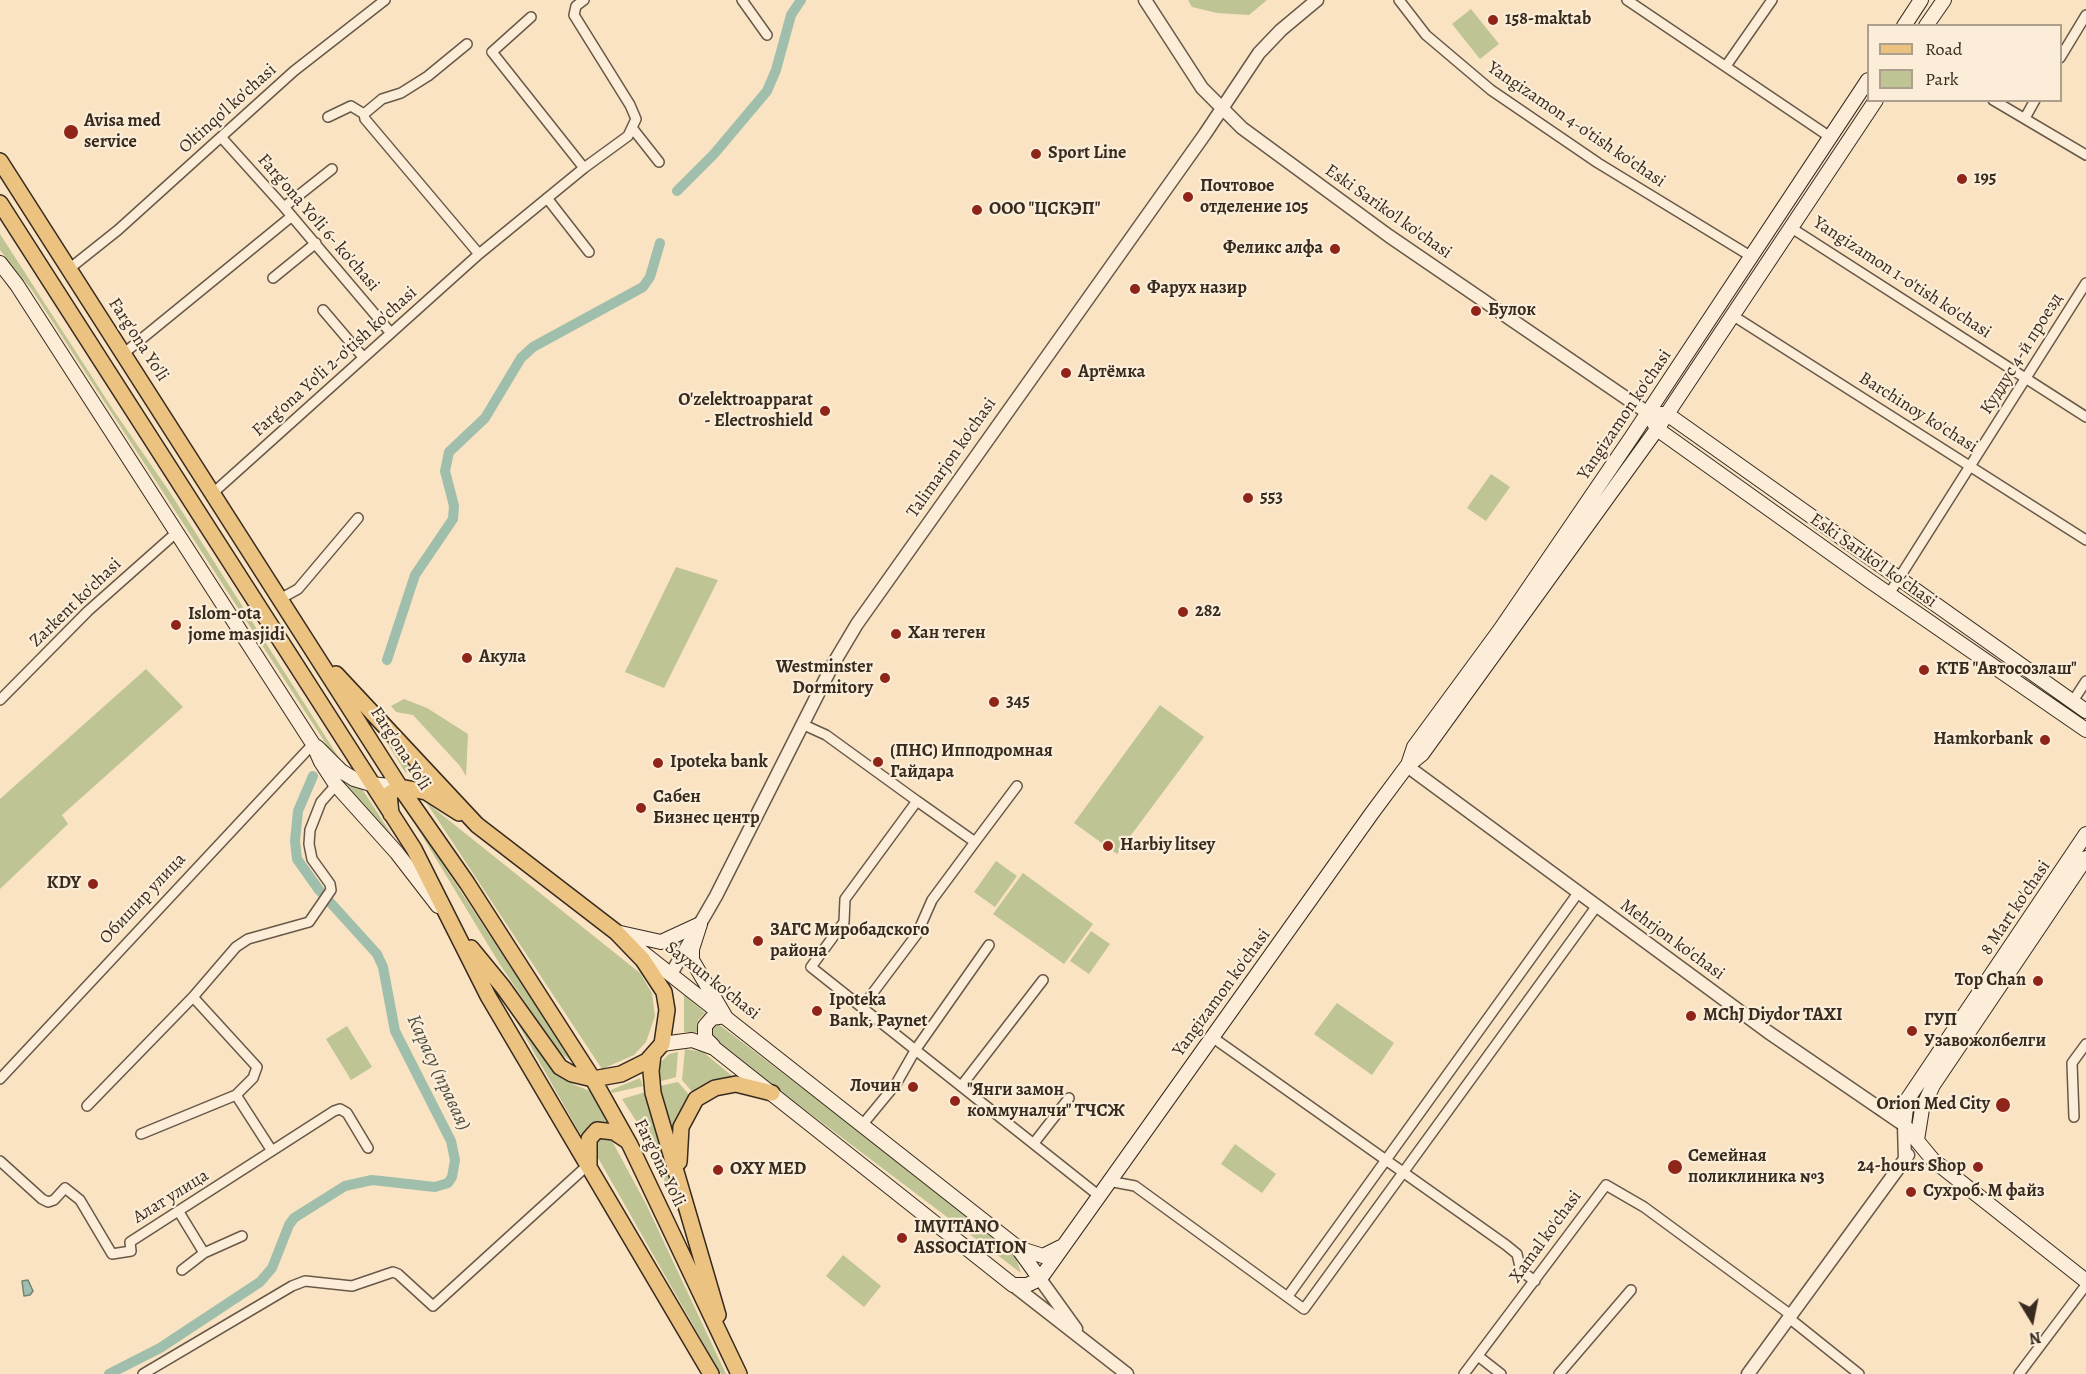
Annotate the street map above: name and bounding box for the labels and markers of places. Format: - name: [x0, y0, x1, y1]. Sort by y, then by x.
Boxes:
- place label: 158-maktab: [1505, 9, 1591, 31]
- marker: 158-maktab: [1486, 13, 1500, 27]
- place label: Avisa med service: [84, 111, 161, 154]
- marker: Avisa med service: [62, 123, 80, 141]
- place label: Sport Line: [1048, 143, 1126, 165]
- marker: Sport Line: [1029, 147, 1043, 161]
- place label: 195: [1974, 168, 1996, 190]
- marker: 195: [1955, 172, 1969, 186]
- place label: Почтовое отделение 105: [1200, 176, 1308, 219]
- marker: Почтовое отделение 105: [1181, 190, 1195, 204]
- place label: ООО "ЦСКЭП": [989, 199, 1100, 221]
- marker: ООО "ЦСКЭП": [970, 203, 984, 217]
- place label: Феликс алфа: [1223, 238, 1323, 260]
- marker: Феликс алфа: [1328, 242, 1342, 256]
- place label: Фарух назир: [1147, 278, 1247, 300]
- marker: Фарух назир: [1128, 282, 1142, 296]
- place label: Булок: [1488, 300, 1536, 322]
- marker: Булок: [1469, 304, 1483, 318]
- place label: Артёмка: [1078, 362, 1145, 384]
- marker: Артёмка: [1059, 366, 1073, 380]
- place label: O'zelektroapparat - Electroshield: [678, 390, 813, 432]
- marker: O'zelektroapparat - Electroshield: [818, 404, 832, 418]
- place label: 553: [1260, 487, 1283, 509]
- marker: 553: [1241, 491, 1255, 505]
- place label: 282: [1195, 601, 1221, 623]
- place label: Islom-ota jome masjidi: [188, 604, 285, 646]
- marker: 282: [1176, 605, 1190, 619]
- marker: Islom-ota jome masjidi: [169, 618, 183, 632]
- place label: Хан теген: [908, 623, 986, 645]
- marker: Хан теген: [889, 627, 903, 641]
- place label: Акула: [479, 647, 526, 669]
- marker: Акула: [460, 651, 474, 665]
- place label: Westminster Dormitory: [776, 657, 873, 700]
- place label: КТБ "Автосозлаш": [1936, 659, 2077, 681]
- marker: КТБ "Автосозлаш": [1917, 663, 1931, 677]
- marker: Westminster Dormitory: [878, 671, 892, 685]
- place label: 345: [1006, 691, 1030, 713]
- marker: 345: [987, 695, 1001, 709]
- place label: Hamkorbank: [1933, 729, 2033, 751]
- marker: Hamkorbank: [2038, 733, 2052, 747]
- place label: (ПНС) Ипподромная Гайдара: [890, 741, 1053, 783]
- place label: Ipoteka bank: [670, 752, 768, 774]
- marker: (ПНС) Ипподромная Гайдара: [871, 755, 885, 769]
- marker: Ipoteka bank: [651, 756, 665, 770]
- place label: Сабен Бизнес центр: [653, 787, 760, 830]
- marker: Сабен Бизнес центр: [634, 801, 648, 815]
- place label: Harbiy litsey: [1120, 835, 1215, 857]
- marker: Harbiy litsey: [1101, 839, 1115, 853]
- place label: KDY: [47, 873, 81, 895]
- marker: KDY: [86, 877, 100, 891]
- place label: ЗАГС Миробадского района: [770, 920, 929, 962]
- marker: ЗАГС Миробадского района: [751, 934, 765, 948]
- place label: Top Chan: [1955, 970, 2026, 992]
- marker: Top Chan: [2031, 974, 2045, 988]
- place label: Ipoteka Bank, Paynet: [829, 990, 928, 1032]
- marker: Ipoteka Bank, Paynet: [810, 1004, 824, 1018]
- place label: MChJ Diydor TAXI: [1703, 1005, 1843, 1027]
- marker: MChJ Diydor TAXI: [1684, 1009, 1698, 1023]
- place label: ГУП Узавожолбелги: [1924, 1010, 2046, 1052]
- marker: ГУП Узавожолбелги: [1905, 1024, 1919, 1038]
- place label: Лочин: [850, 1076, 901, 1098]
- marker: Лочин: [906, 1080, 920, 1094]
- place label: "Янги замон коммуналчи" ТЧСЖ: [967, 1080, 1125, 1122]
- marker: "Янги замон коммуналчи" ТЧСЖ: [948, 1094, 962, 1108]
- place label: Orion Med City: [1876, 1094, 1990, 1116]
- marker: Orion Med City: [1994, 1096, 2012, 1114]
- place label: Семейная поликлиника №3: [1688, 1146, 1825, 1188]
- place label: 24-hours Shop: [1857, 1156, 1966, 1178]
- marker: Семейная поликлиника №3: [1666, 1158, 1684, 1176]
- place label: OXY MED: [730, 1159, 806, 1181]
- marker: 24-hours Shop: [1971, 1160, 1985, 1174]
- marker: OXY MED: [711, 1163, 725, 1177]
- place label: Сухроб. М файз: [1923, 1181, 2045, 1203]
- marker: Сухроб. М файз: [1904, 1185, 1918, 1199]
- place label: IMVITANO ASSOCIATION: [914, 1217, 1027, 1260]
- marker: IMVITANO ASSOCIATION: [895, 1231, 909, 1245]

